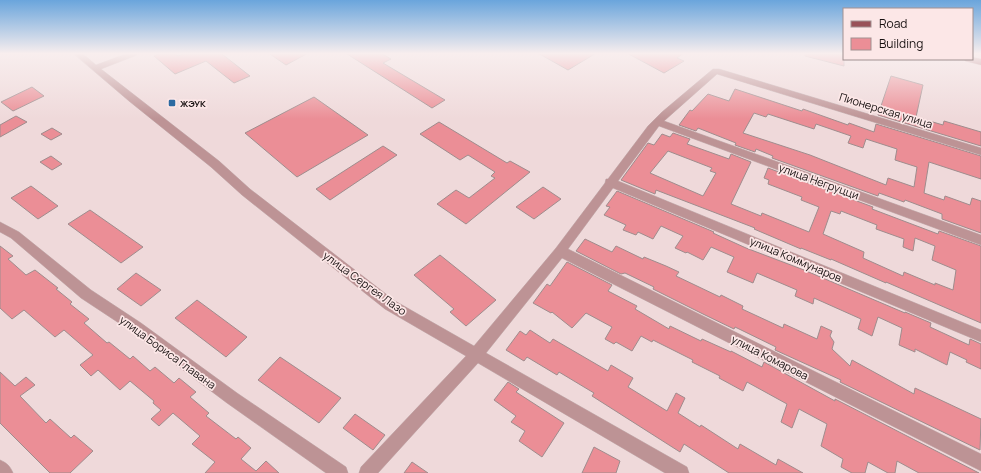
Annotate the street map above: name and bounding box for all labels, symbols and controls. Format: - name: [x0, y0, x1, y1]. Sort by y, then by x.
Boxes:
- legend: [843, 8, 973, 60]
- text: Road: [879, 15, 907, 32]
- text: Building: [879, 35, 923, 52]
- street label: Пионерская улица: [838, 89, 934, 131]
- place label: ЖЭУК: [180, 97, 206, 110]
- marker: ЖЭУК: [167, 98, 177, 108]
- street label: улица Негруцци: [777, 160, 861, 202]
- street label: улица Коммунаров: [748, 233, 844, 285]
- street label: улица Сергея Лазо: [320, 248, 410, 319]
- street label: улица Бориса Главана: [117, 312, 219, 392]
- street label: улица Комарова: [729, 331, 811, 383]

